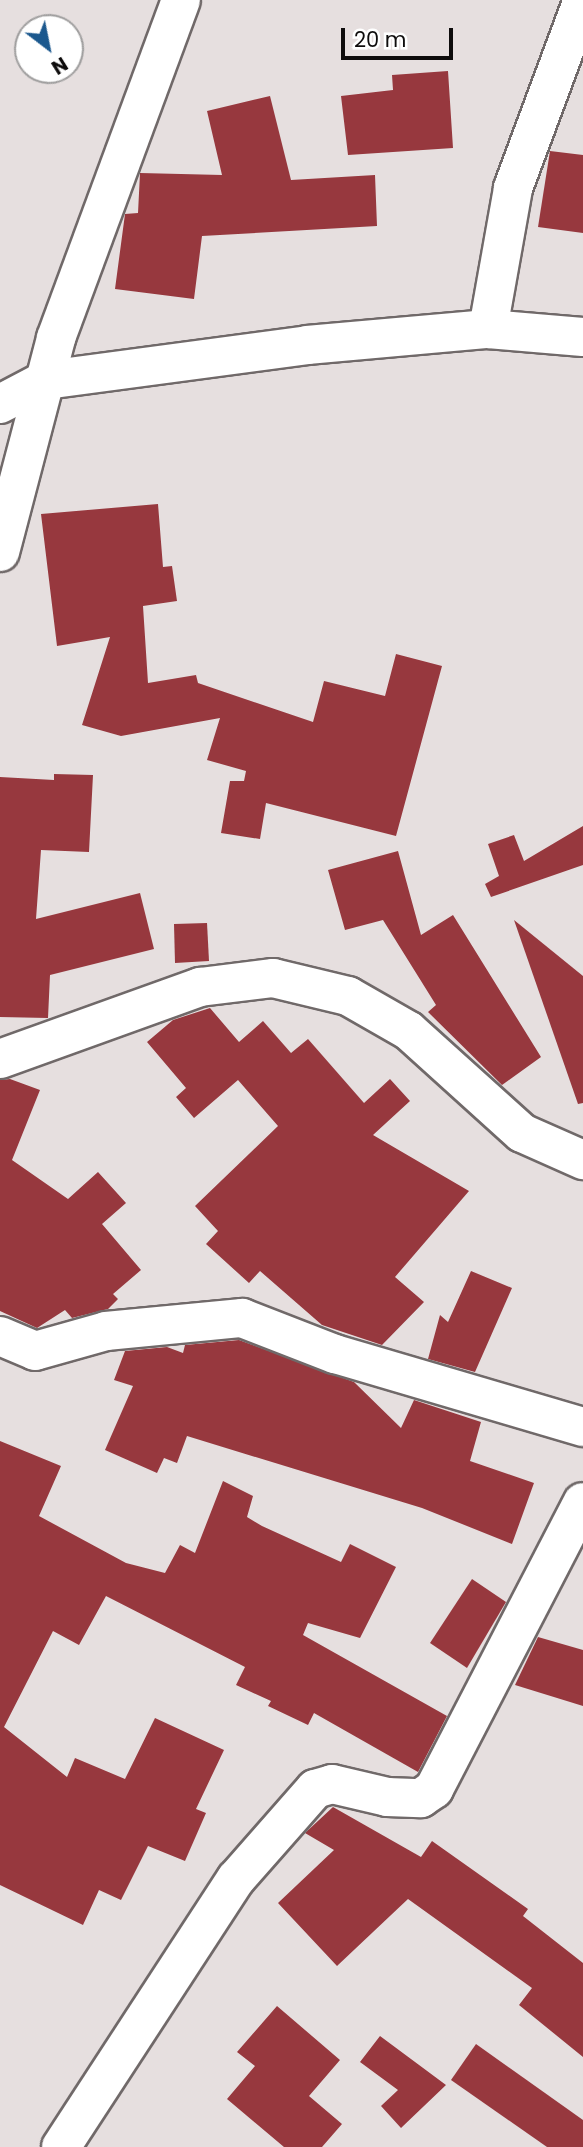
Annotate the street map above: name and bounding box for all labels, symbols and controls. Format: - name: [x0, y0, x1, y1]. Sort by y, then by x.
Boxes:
- north arrow: [14, 14, 84, 84]
- scale bar: [345, 14, 457, 58]
- text: 20 m: [354, 25, 407, 54]
- text: N: [46, 50, 73, 81]

